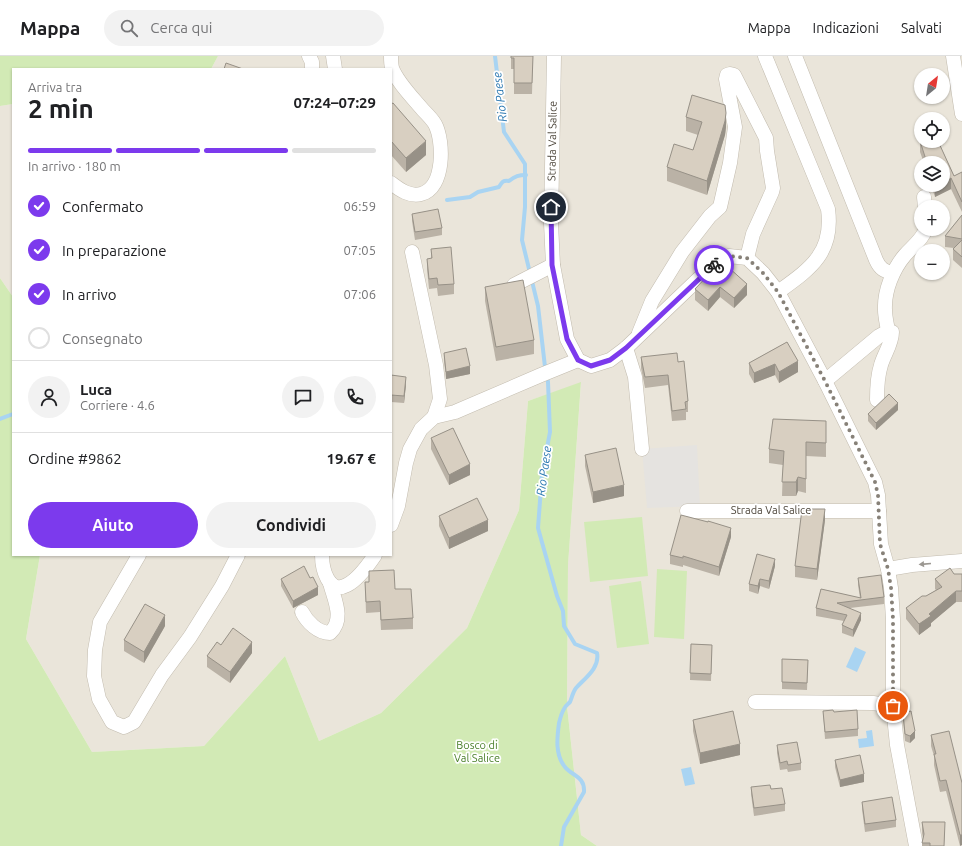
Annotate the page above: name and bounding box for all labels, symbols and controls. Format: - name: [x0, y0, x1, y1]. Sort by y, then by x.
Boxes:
- search box: [104, 10, 384, 46]
- text: Mappa: [20, 17, 80, 39]
- icon: search: [118, 17, 140, 39]
- text: Cerca qui: [150, 19, 213, 36]
- text: Mappa: [748, 20, 791, 36]
- text: Indicazioni: [813, 20, 879, 36]
- text: Salvati: [901, 20, 942, 36]
- north arrow: [914, 68, 950, 104]
- map controls: [914, 68, 950, 280]
- water label: Rio Paese: [490, 71, 509, 123]
- text: Arriva tra: [28, 80, 82, 94]
- text: 2 min: [28, 94, 94, 123]
- text: 07:24–07:29: [293, 94, 376, 111]
- street label: Strada Val Salice: [545, 101, 559, 181]
- button: locate: [914, 112, 950, 148]
- button: layers: [914, 156, 950, 192]
- text: In arrivo · 180 m: [28, 159, 121, 173]
- pin: [534, 190, 568, 224]
- icon: check: [28, 195, 50, 217]
- icon: home: [540, 196, 562, 218]
- text: Confermato: [62, 198, 143, 215]
- text: 06:59: [343, 199, 376, 213]
- button: +: [914, 200, 950, 236]
- icon: check: [28, 239, 50, 261]
- text: In preparazione: [62, 242, 167, 259]
- text: 07:05: [343, 243, 376, 257]
- button: −: [914, 244, 950, 280]
- courier: [694, 245, 734, 285]
- icon: bike: [703, 254, 725, 276]
- icon: check: [28, 283, 50, 305]
- text: In arrivo: [62, 286, 117, 303]
- text: 07:06: [343, 287, 376, 301]
- text: Consegnato: [62, 330, 143, 347]
- button: person: [28, 376, 70, 418]
- button: chat: [282, 376, 324, 418]
- button: phone: [334, 376, 376, 418]
- text: Luca: [80, 381, 112, 398]
- text: Corriere · 4.6: [80, 398, 155, 412]
- water label: Rio Paese: [534, 445, 553, 497]
- text: Ordine #9862: [28, 450, 122, 467]
- text: 19.67 €: [326, 450, 376, 467]
- button: Aiuto: [28, 502, 198, 548]
- button: Condividi: [206, 502, 376, 548]
- street label: Strada Val Salice: [731, 504, 811, 516]
- one-way arrow: [919, 561, 931, 567]
- pin: [876, 689, 910, 723]
- icon: bag: [882, 695, 904, 717]
- park label: Bosco di Val Salice: [454, 739, 500, 764]

